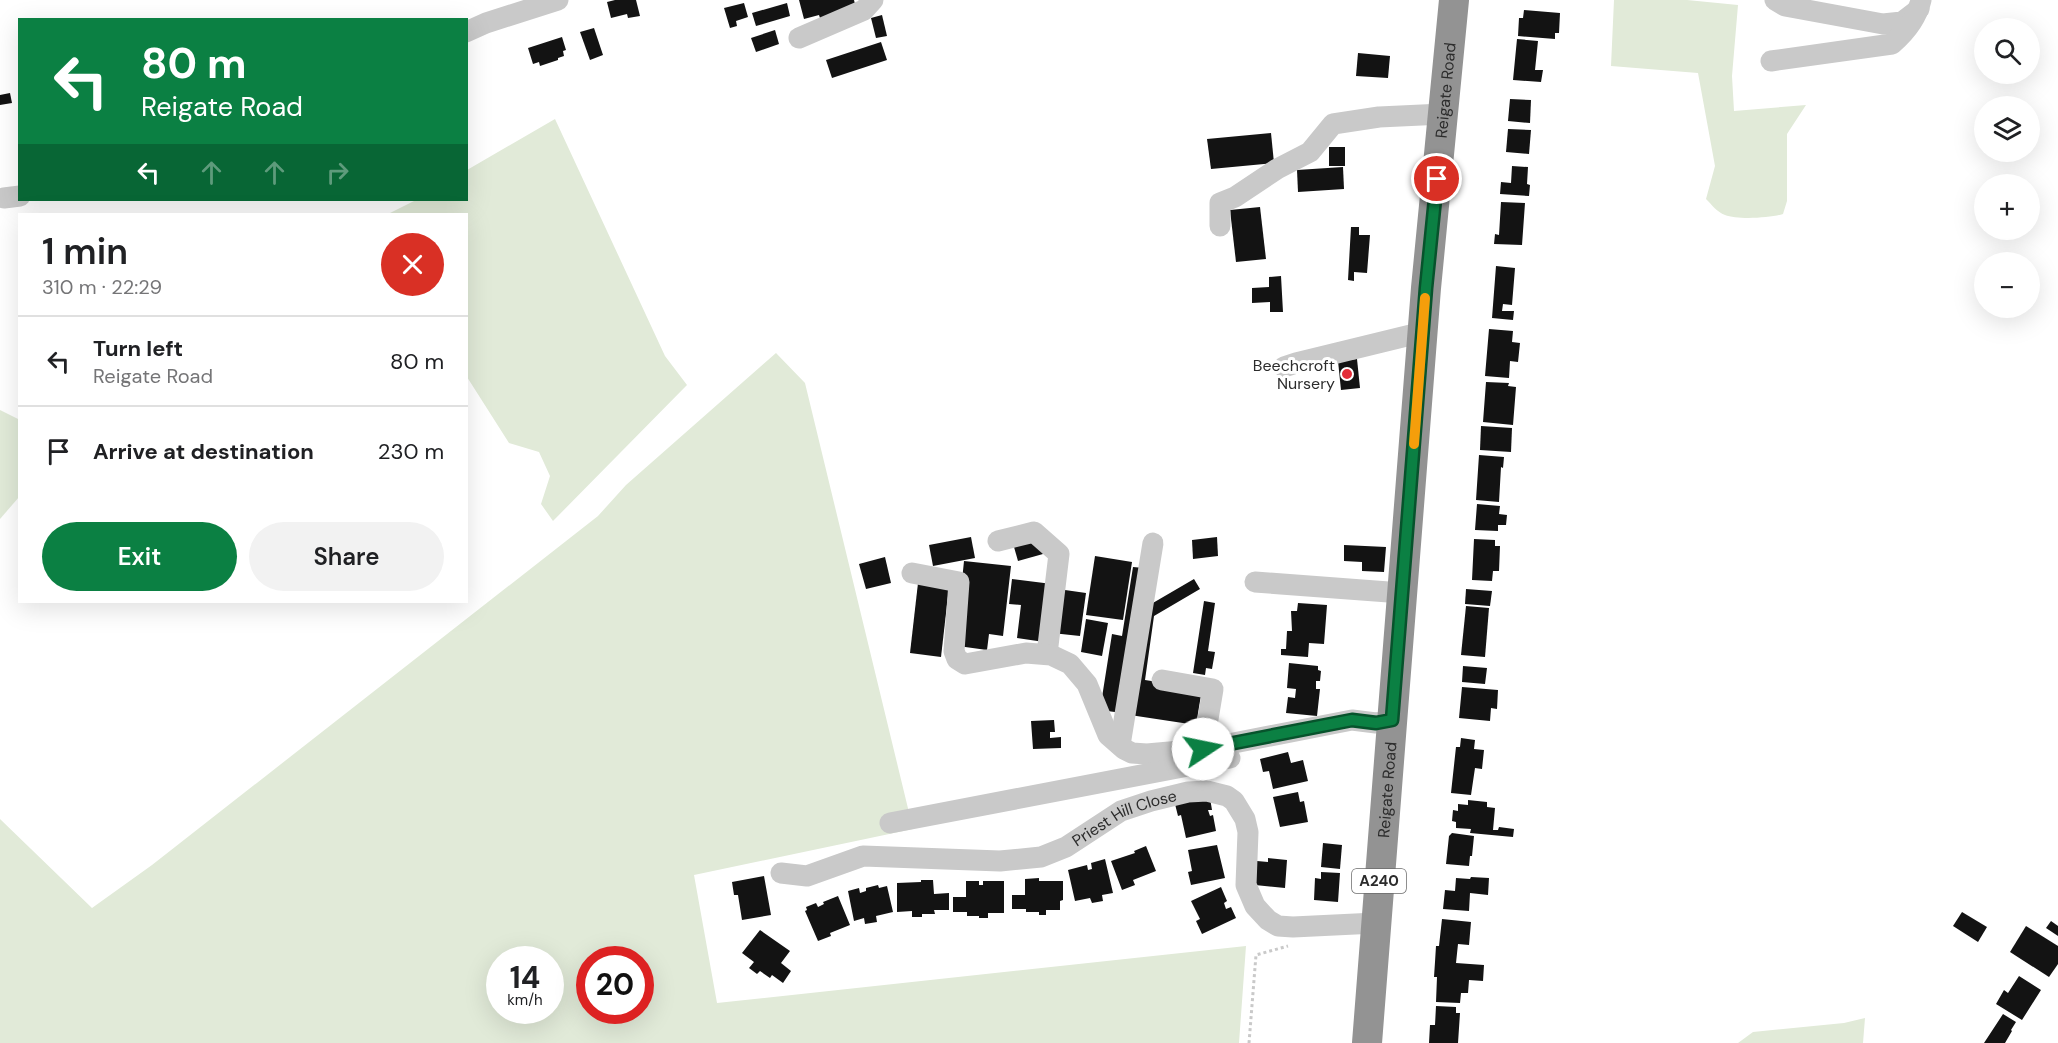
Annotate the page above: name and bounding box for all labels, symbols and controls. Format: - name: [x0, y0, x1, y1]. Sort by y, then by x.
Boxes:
- map controls: [1974, 18, 2040, 318]
- button: search: [1974, 18, 2040, 84]
- text: 80 m: [141, 36, 247, 91]
- street label: Reigate Road: [1431, 41, 1461, 139]
- icon: left: [42, 42, 120, 120]
- text: Reigate Road: [141, 89, 303, 124]
- button: layers: [1974, 96, 2040, 162]
- pin: [1411, 153, 1462, 204]
- icon: left: [132, 156, 165, 189]
- icon: ahead: [195, 156, 228, 189]
- icon: ahead: [258, 156, 291, 189]
- icon: right: [321, 156, 354, 189]
- icon: arrive: [1420, 162, 1453, 195]
- button: +: [1974, 174, 2040, 240]
- text: 1 min: [42, 228, 128, 275]
- button: close: [381, 233, 444, 296]
- button: −: [1974, 252, 2040, 318]
- text: 310 m · 22:29: [42, 274, 162, 300]
- text: Turn left: [93, 334, 183, 363]
- icon: left: [42, 345, 75, 378]
- text: 80 m: [390, 347, 444, 376]
- place label: Beechcroft Nursery: [1253, 355, 1335, 394]
- text: Reigate Road: [93, 363, 213, 389]
- marker: Beechcroft Nursery: [1340, 367, 1354, 381]
- icon: arrive: [42, 435, 75, 468]
- text: Arrive at destination: [93, 437, 314, 466]
- text: 230 m: [378, 437, 444, 466]
- button: Exit: [42, 522, 237, 591]
- button: Share: [249, 522, 444, 591]
- position arrow: [1171, 717, 1235, 781]
- street label: Reigate Road: [1373, 741, 1401, 839]
- street label: Priest Hill Close: [1068, 785, 1179, 851]
- road number: A240: [1352, 869, 1406, 893]
- speed limit sign: 20: [576, 946, 654, 1024]
- text: 14: [510, 958, 540, 997]
- text: km/h: [507, 990, 543, 1010]

